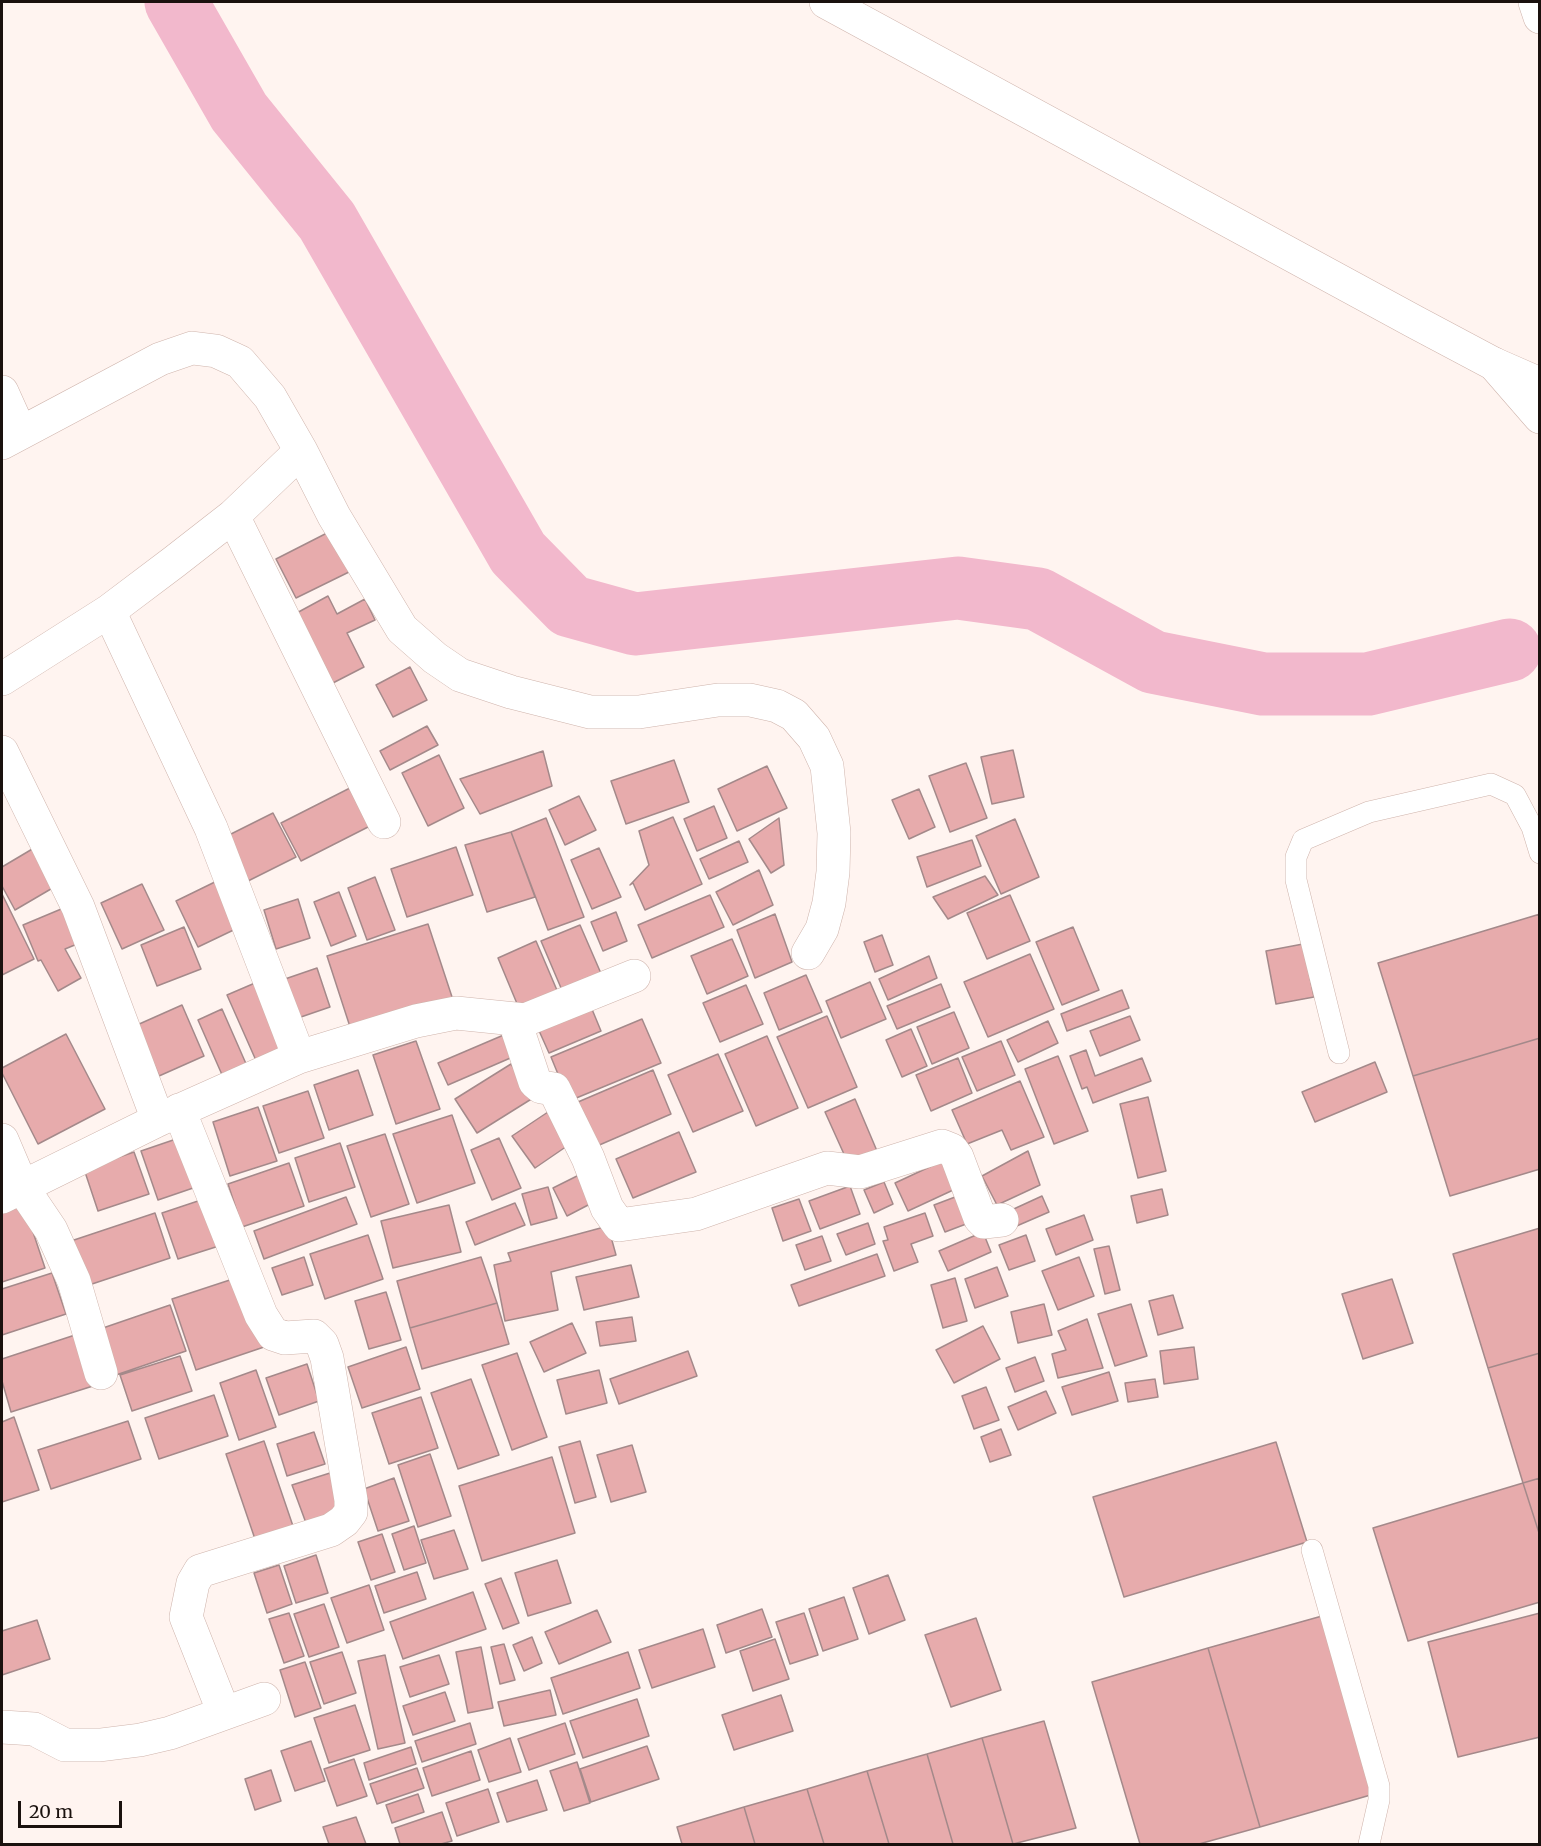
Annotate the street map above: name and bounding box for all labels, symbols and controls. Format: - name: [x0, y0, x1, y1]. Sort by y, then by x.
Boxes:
- scale bar: [21, 1789, 124, 1827]
- text: 20 m: [29, 1800, 73, 1823]

